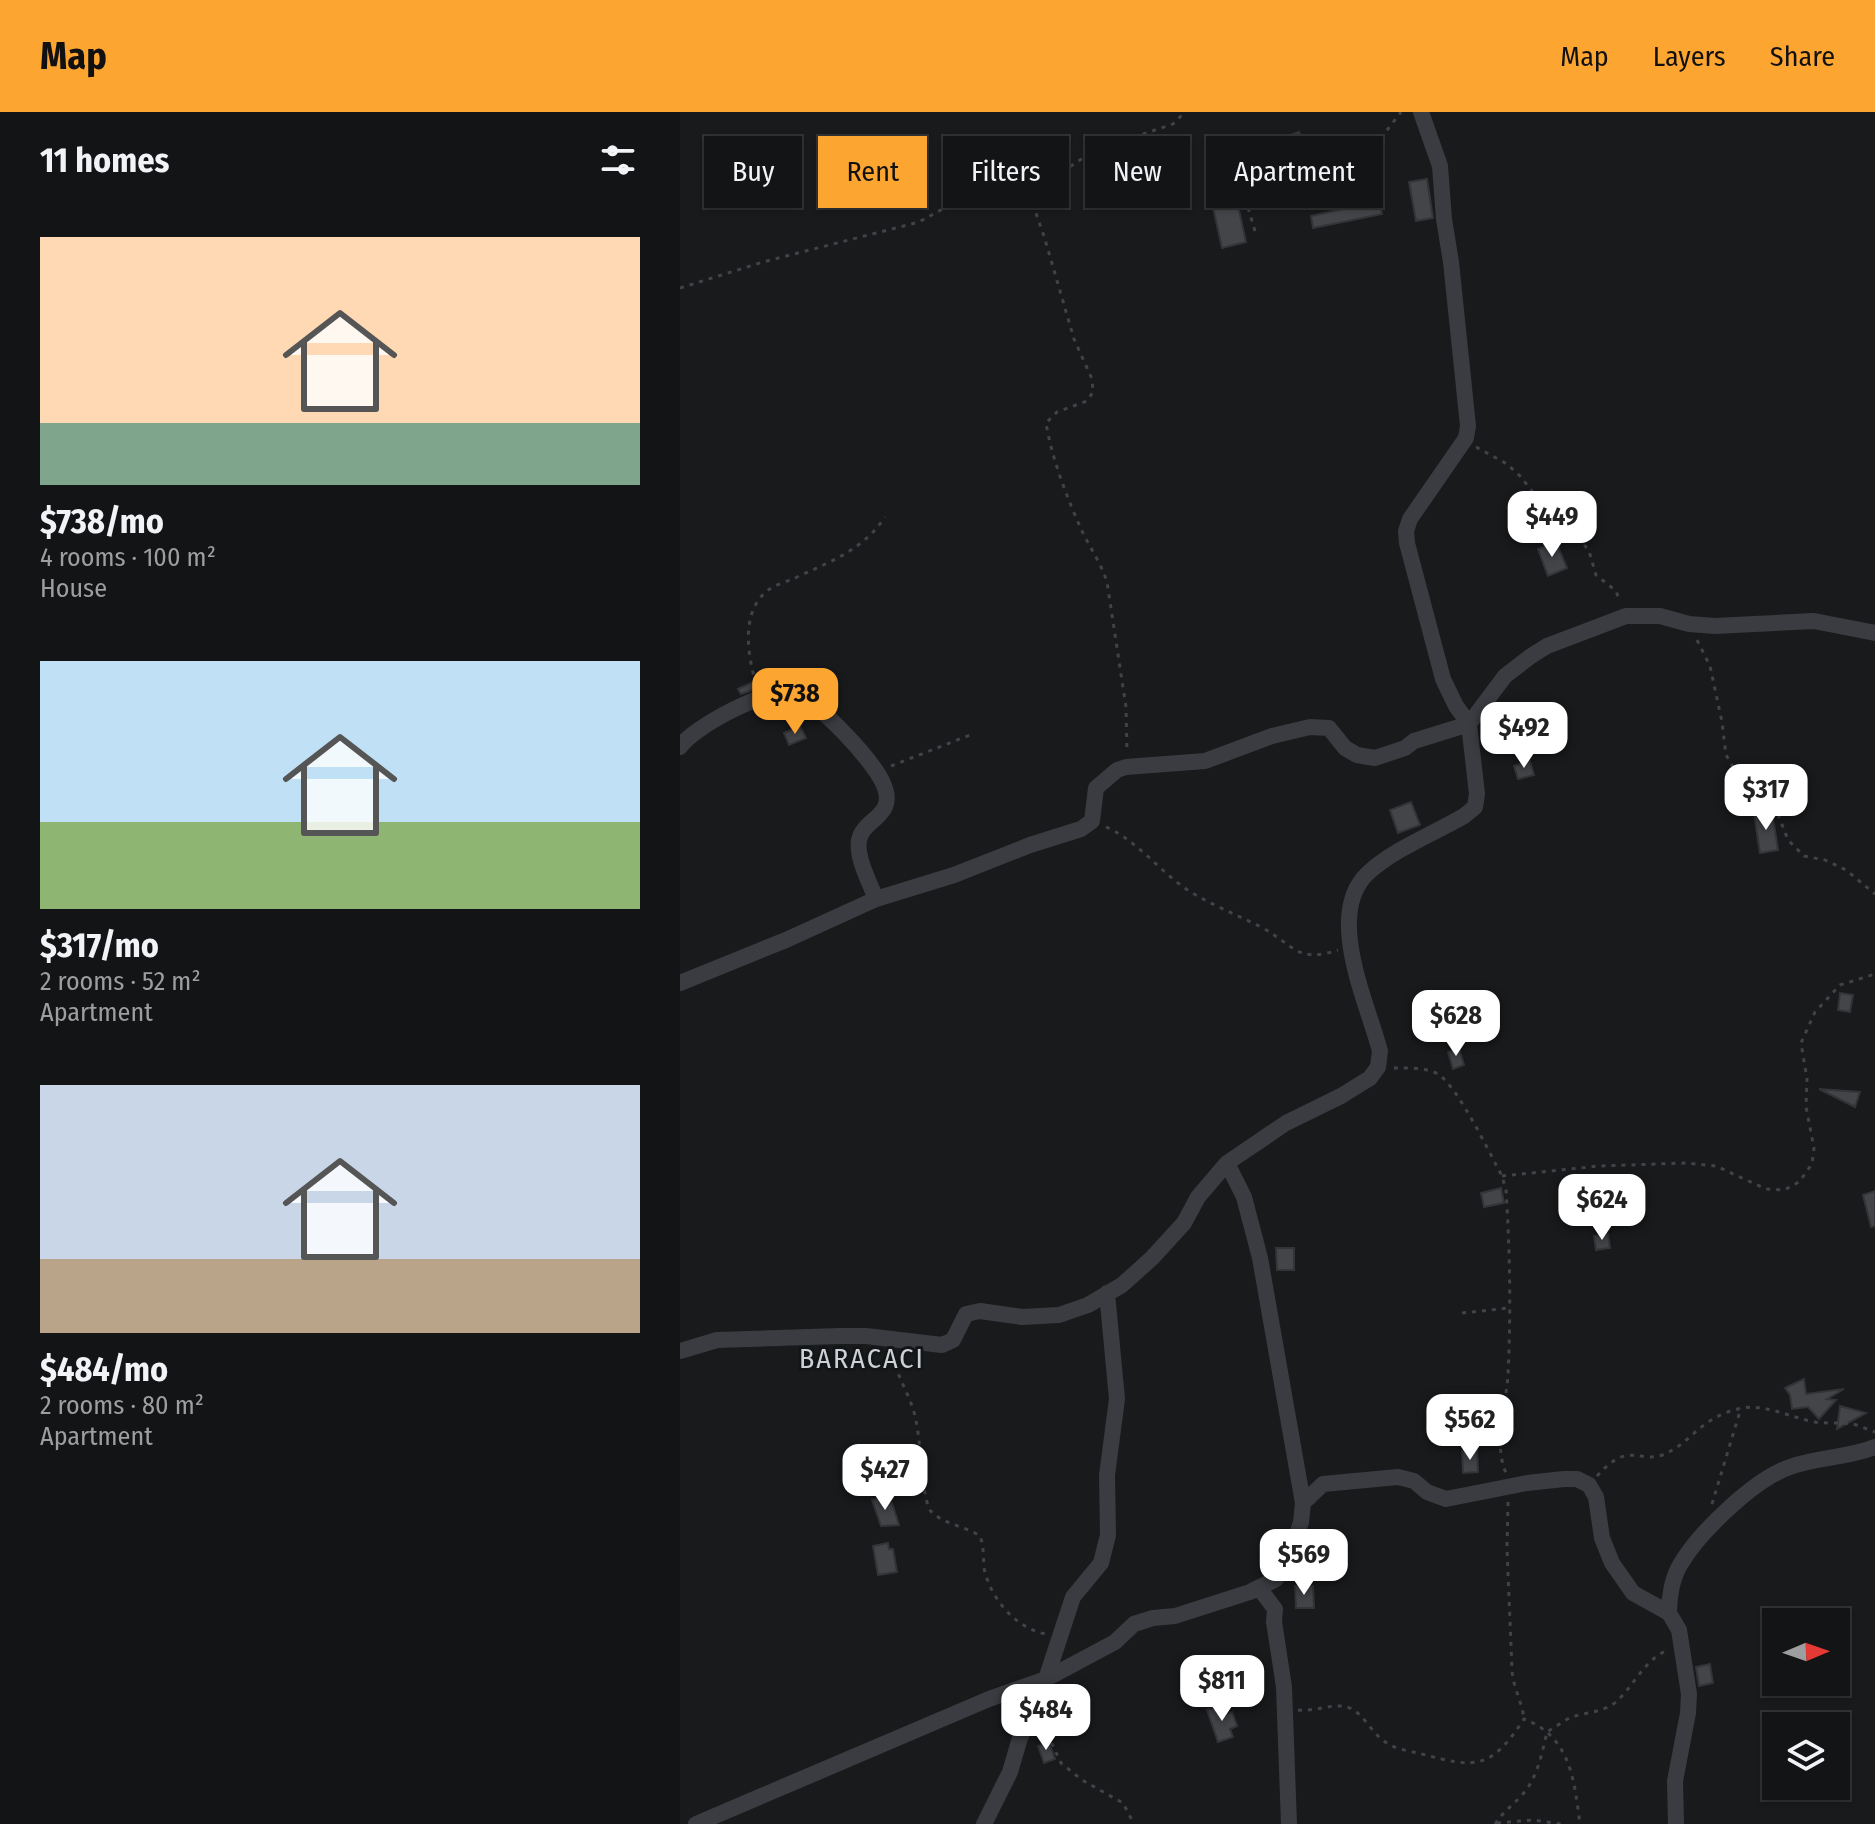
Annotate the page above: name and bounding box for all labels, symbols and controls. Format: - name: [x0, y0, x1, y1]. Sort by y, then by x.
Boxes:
- text: Map: [40, 33, 107, 79]
- text: Map: [1560, 40, 1609, 73]
- text: Layers: [1653, 40, 1726, 73]
- text: Share: [1770, 40, 1835, 73]
- chip: Buy: [704, 136, 802, 208]
- chip: Rent: [818, 136, 927, 208]
- chip: Filters: [943, 136, 1069, 208]
- chip: New: [1085, 136, 1190, 208]
- chip: Apartment: [1206, 136, 1383, 208]
- icon: filters: [596, 138, 640, 182]
- text: 11 homes: [40, 140, 169, 181]
- icon: home: [268, 289, 412, 433]
- pin: $449: [1505, 491, 1599, 559]
- text: $738/mo: [40, 501, 164, 542]
- text: $449: [1526, 501, 1578, 532]
- text: 4 rooms · 100 m²: [40, 542, 216, 573]
- text: House: [40, 573, 107, 604]
- pin: $738: [748, 668, 842, 736]
- text: $738: [770, 678, 820, 709]
- pin: $492: [1477, 702, 1571, 770]
- text: $492: [1499, 712, 1549, 743]
- icon: home: [268, 713, 412, 857]
- pin: $317: [1719, 764, 1813, 832]
- text: $317: [1743, 774, 1789, 805]
- text: $317/mo: [40, 925, 159, 966]
- text: 2 rooms · 52 m²: [40, 966, 201, 997]
- pin: $628: [1409, 990, 1503, 1058]
- text: Apartment: [40, 997, 153, 1028]
- text: $628: [1430, 1000, 1482, 1031]
- icon: home: [268, 1137, 412, 1281]
- pin: $624: [1555, 1174, 1649, 1242]
- text: $624: [1576, 1184, 1628, 1215]
- district label: BARACACI: [799, 1342, 925, 1375]
- text: $484/mo: [40, 1349, 168, 1390]
- text: 2 rooms · 80 m²: [40, 1390, 204, 1421]
- pin: $562: [1423, 1394, 1517, 1462]
- text: $562: [1444, 1404, 1496, 1435]
- text: Apartment: [40, 1421, 153, 1452]
- pin: $427: [838, 1444, 932, 1512]
- text: $427: [860, 1454, 910, 1485]
- pin: $569: [1257, 1529, 1351, 1597]
- text: $569: [1278, 1539, 1330, 1570]
- north arrow: [1762, 1608, 1850, 1696]
- map controls: [1762, 1608, 1850, 1800]
- pin: $811: [1175, 1655, 1269, 1723]
- text: $811: [1198, 1665, 1246, 1696]
- pin: $484: [999, 1684, 1093, 1752]
- text: $484: [1019, 1694, 1073, 1725]
- button: layers: [1762, 1712, 1850, 1800]

